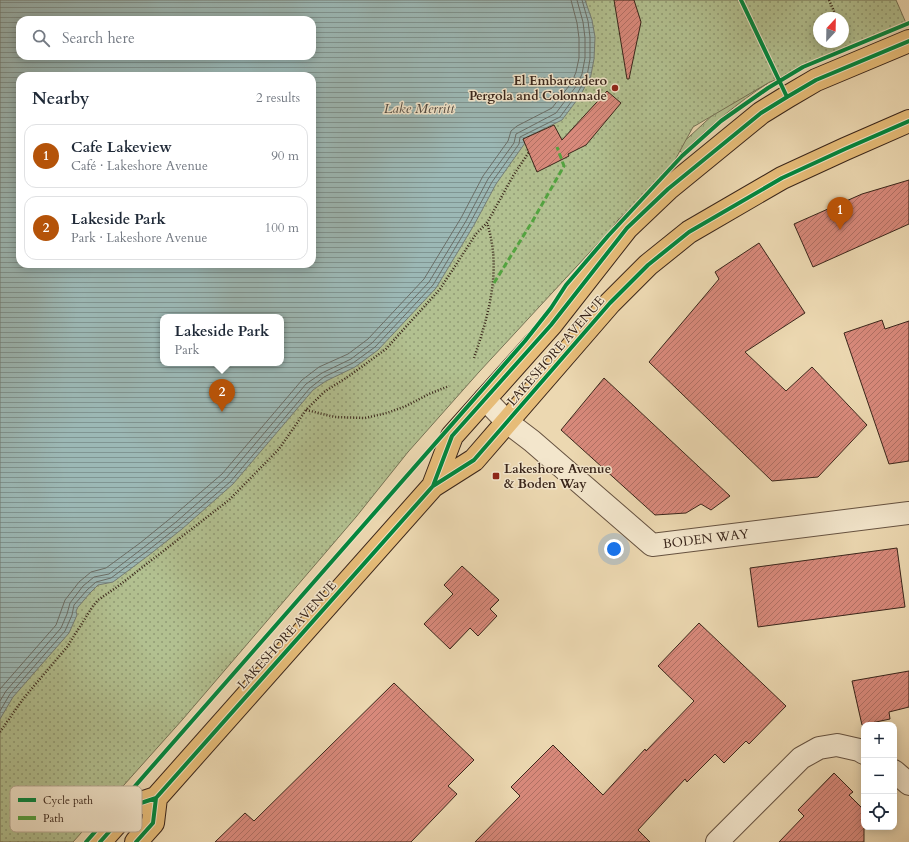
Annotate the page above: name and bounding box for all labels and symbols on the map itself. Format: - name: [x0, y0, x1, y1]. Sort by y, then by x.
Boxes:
- north arrow: [813, 12, 849, 48]
- place label: El Embarcadero Pergola and Colonnade: [469, 72, 607, 105]
- marker: El Embarcadero Pergola and Colonnade: [610, 83, 620, 93]
- water label: Lake Merritt: [384, 99, 455, 118]
- pin: 1: [827, 197, 853, 230]
- street label: LAKESHORE AVENUE: [503, 292, 609, 410]
- pin: 2: [209, 379, 235, 412]
- place label: Lakeshore Avenue & Boden Way: [504, 460, 611, 493]
- marker: Lakeshore Avenue & Boden Way: [491, 471, 501, 481]
- street label: BODEN WAY: [662, 525, 750, 553]
- your location: [604, 539, 624, 559]
- street label: LAKESHORE AVENUE: [233, 577, 341, 693]
- legend: [10, 786, 142, 832]
- text: Cycle path: [43, 793, 93, 808]
- text: Path: [43, 811, 64, 826]

